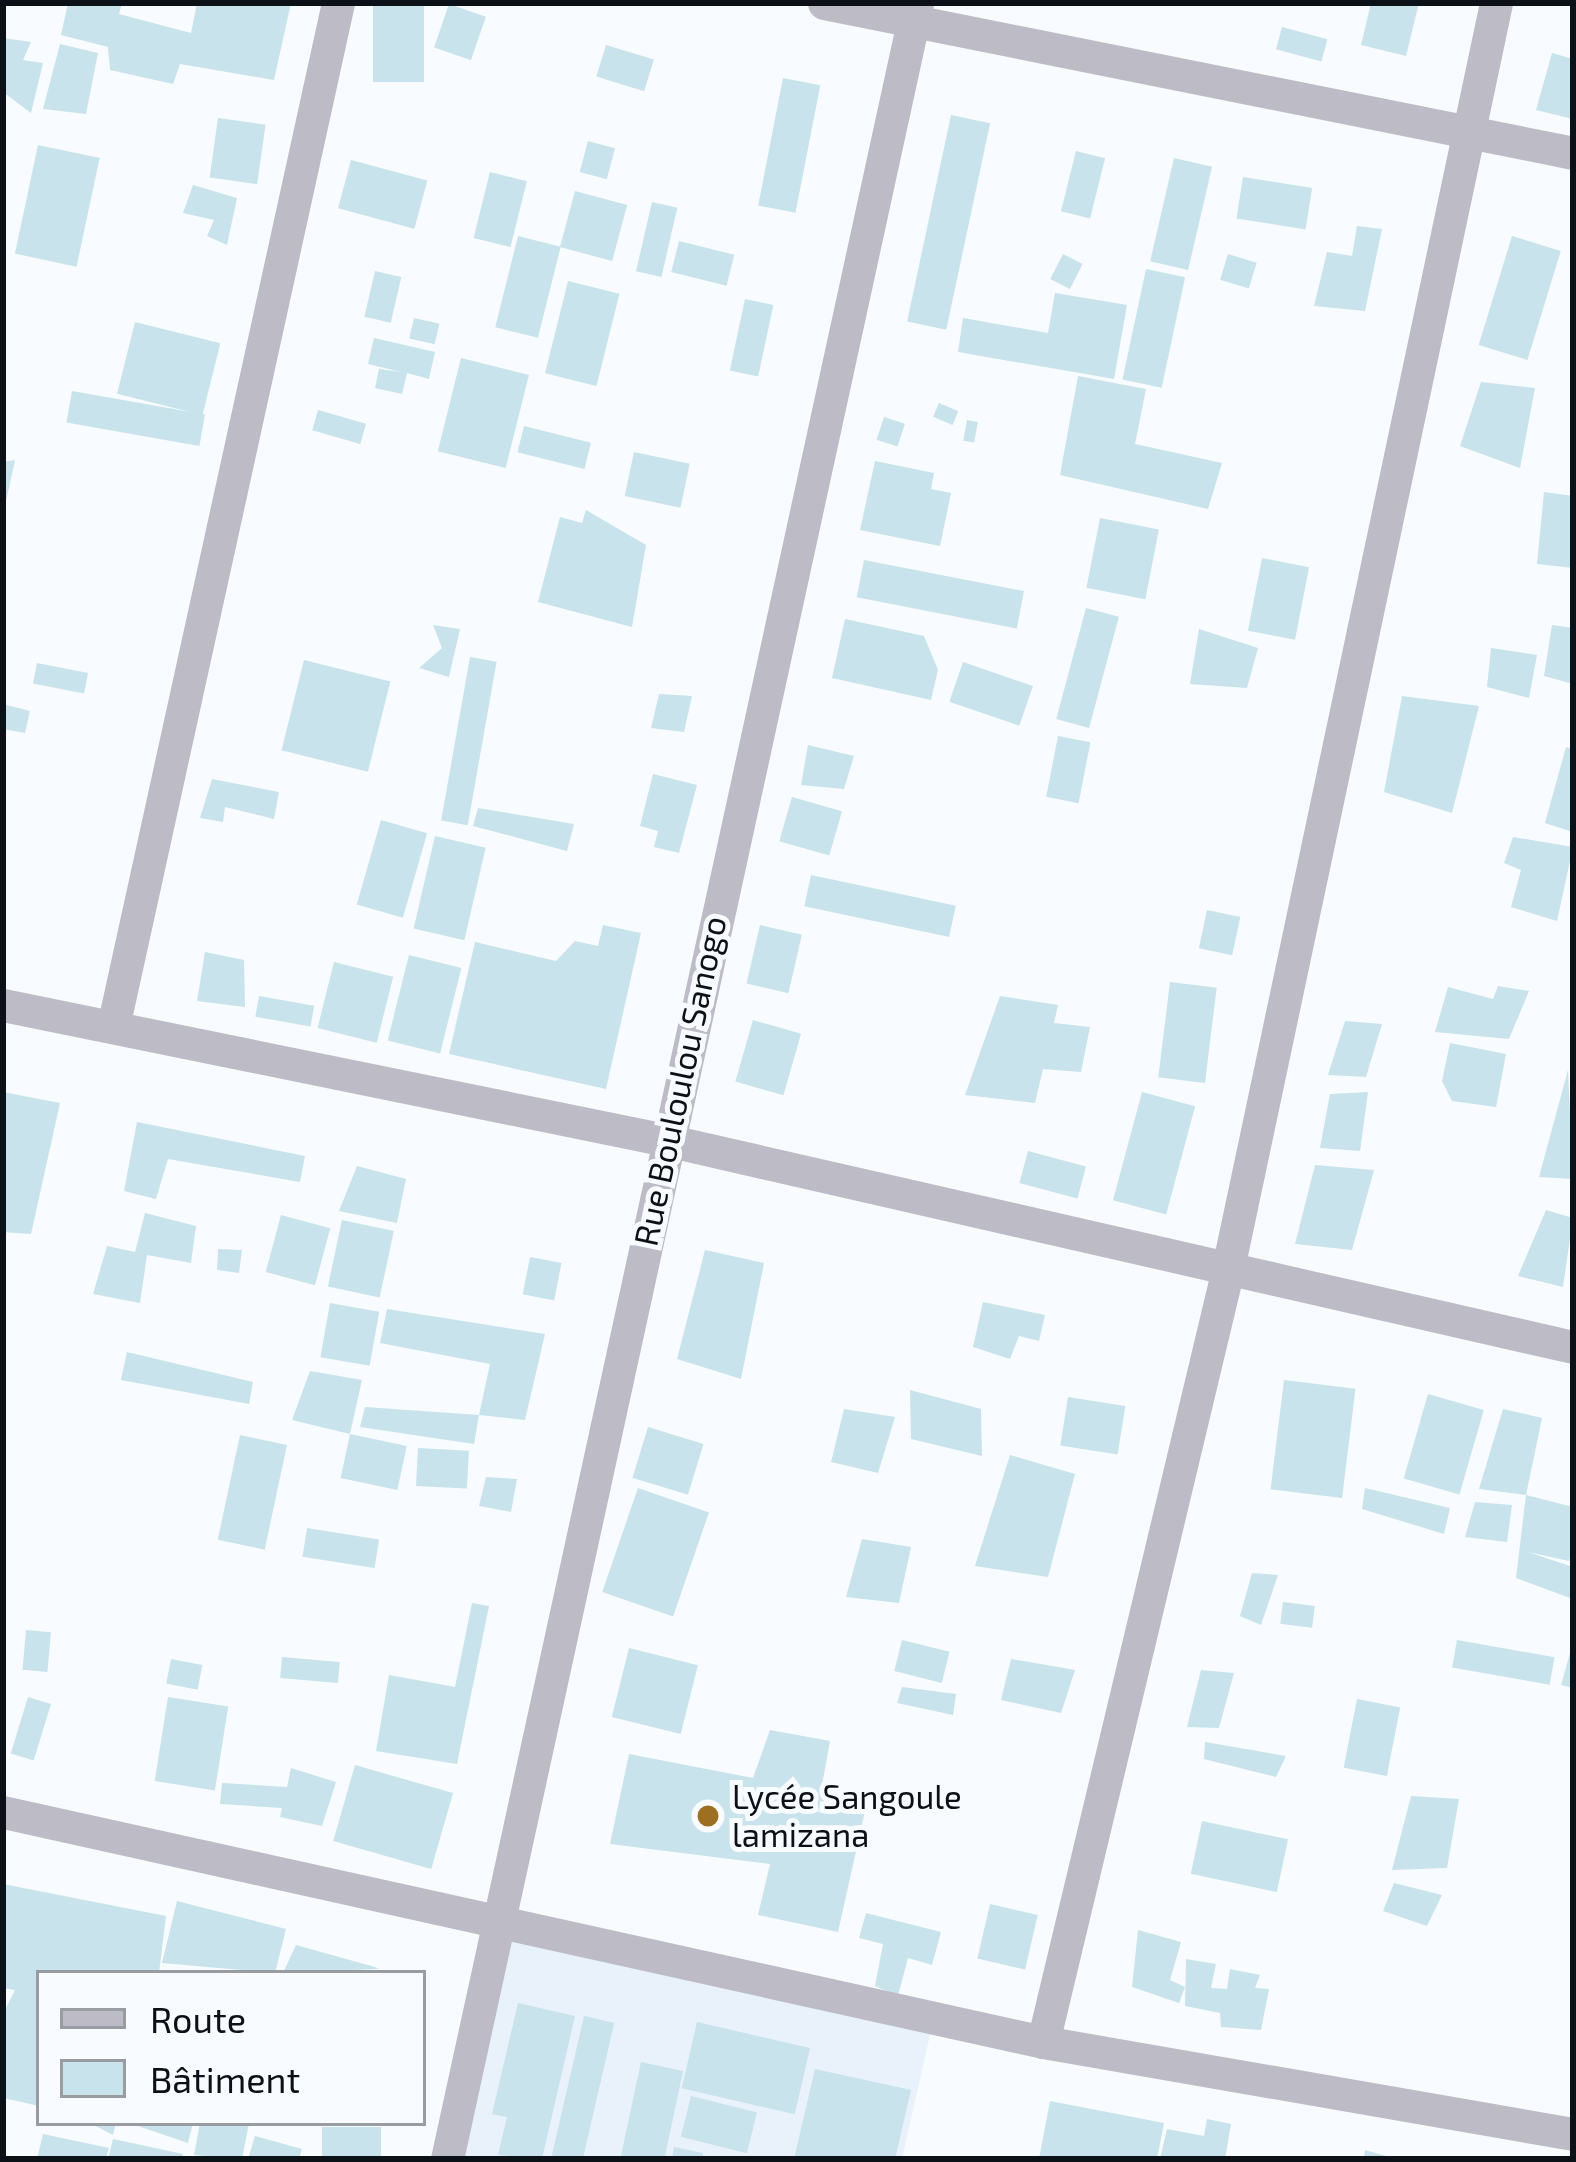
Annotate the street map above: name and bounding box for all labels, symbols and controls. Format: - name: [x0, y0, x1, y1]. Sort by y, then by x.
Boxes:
- street label: Rue Bouloulou Sanogo: [626, 913, 734, 1249]
- place label: Lycée Sangoule lamizana: [732, 1777, 962, 1855]
- marker: Lycée Sangoule lamizana: [695, 1803, 721, 1829]
- legend: [36, 1970, 426, 2126]
- text: Route: [150, 1997, 246, 2040]
- text: Bâtiment: [150, 2057, 300, 2100]

